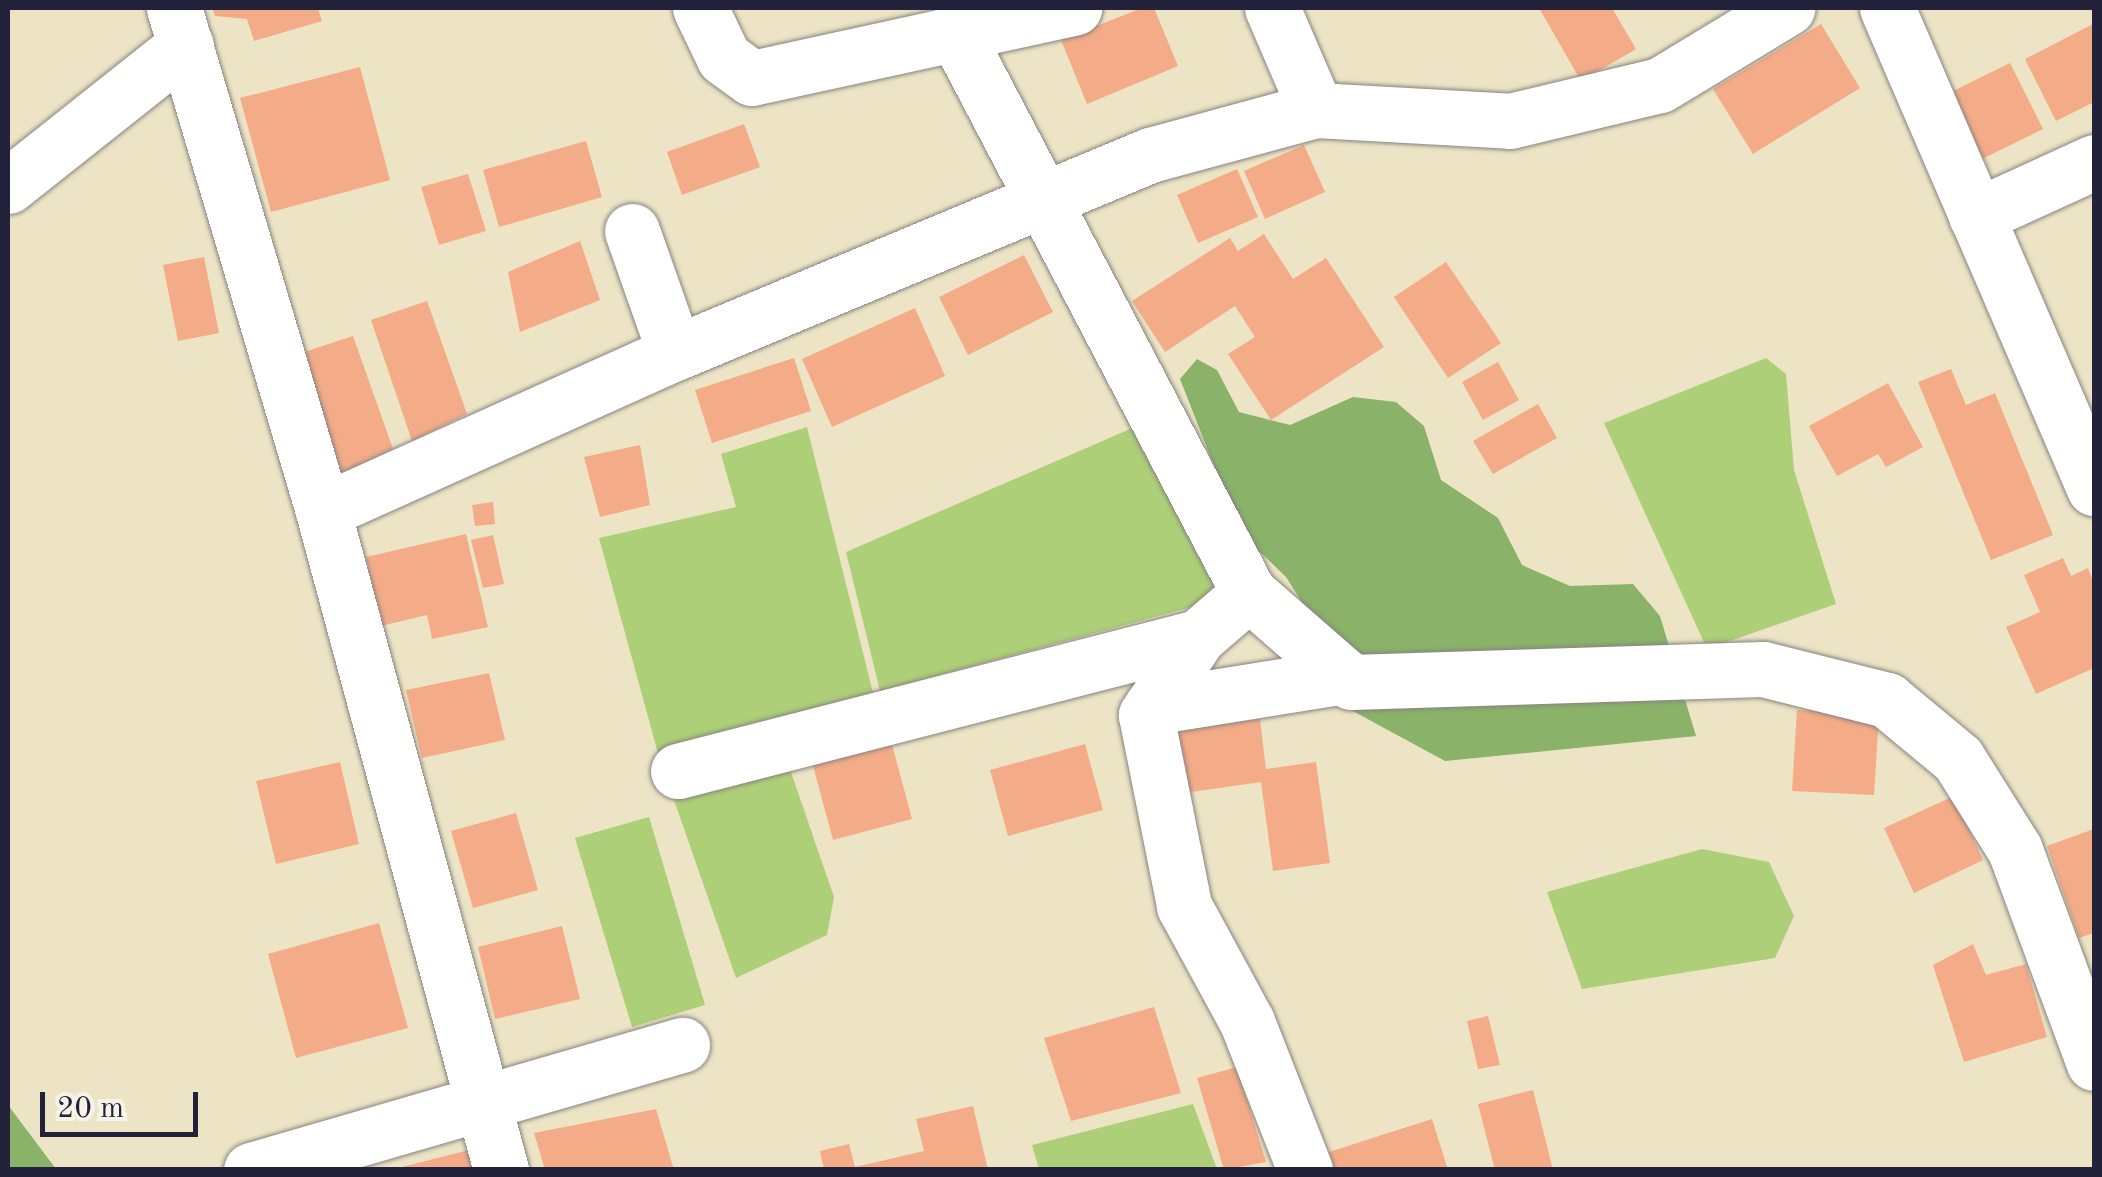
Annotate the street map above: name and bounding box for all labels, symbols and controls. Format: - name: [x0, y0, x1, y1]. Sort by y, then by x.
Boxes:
- scale bar: [45, 1072, 202, 1134]
- text: 20 m: [57, 1094, 124, 1124]

